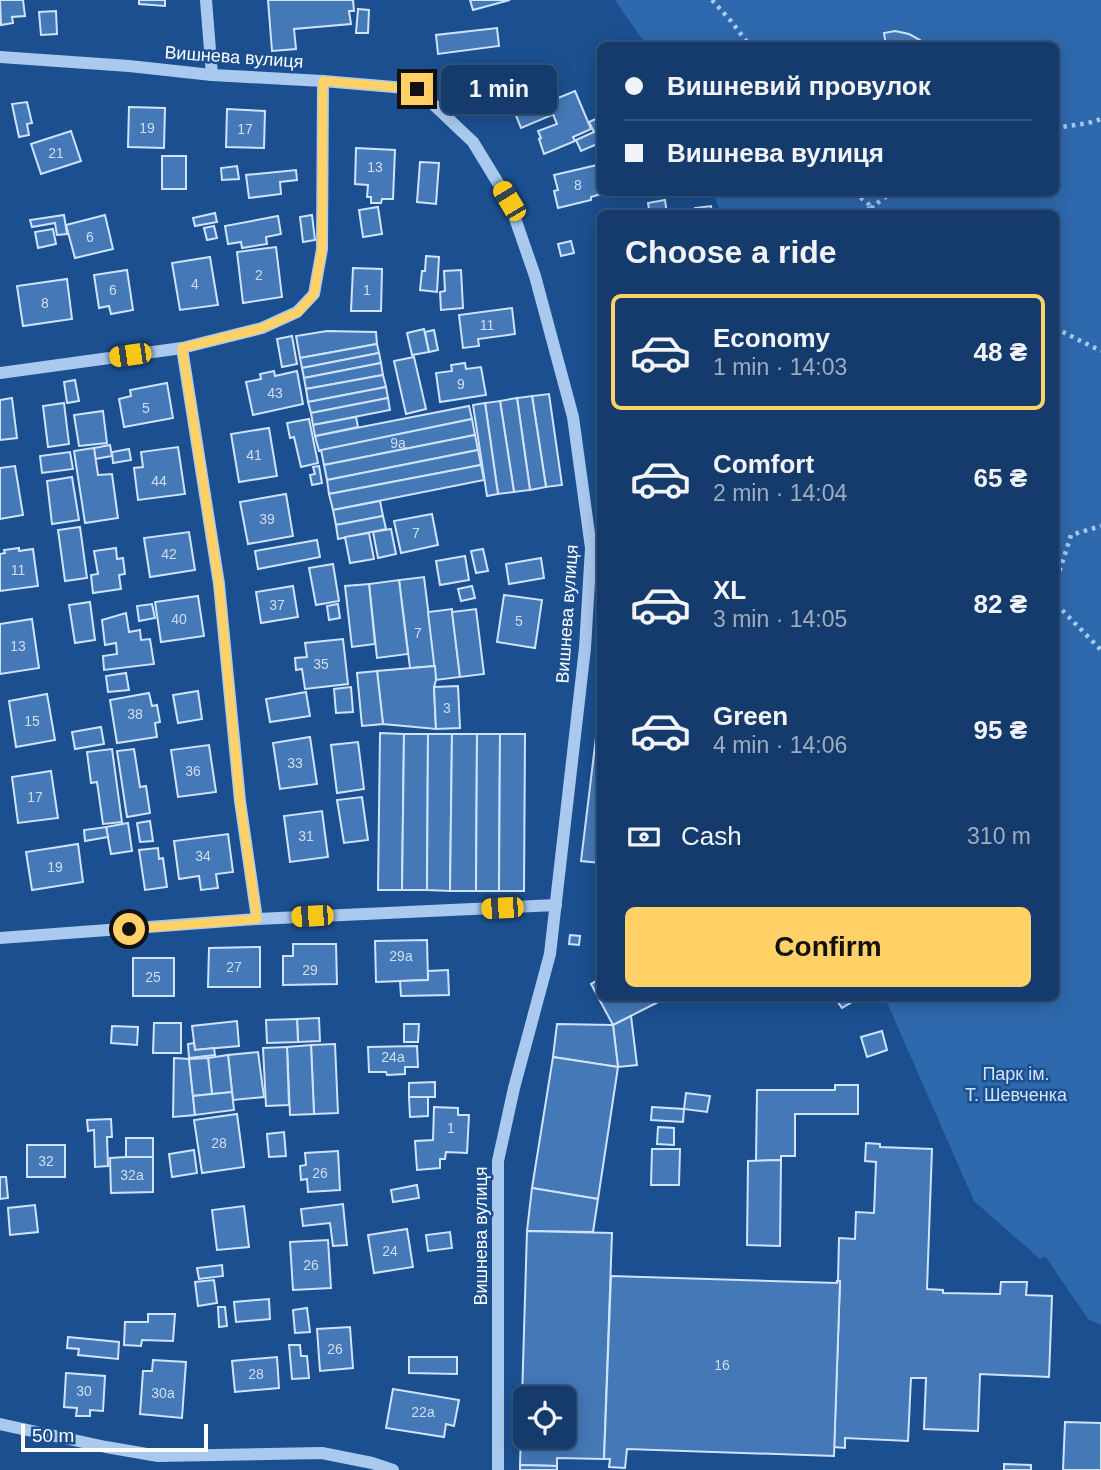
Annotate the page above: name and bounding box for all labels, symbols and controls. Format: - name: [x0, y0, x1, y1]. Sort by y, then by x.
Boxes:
- street label: Вишнева вулиця: [164, 42, 304, 72]
- callout: 1 min: [442, 64, 557, 114]
- text: Вишневий провулок: [667, 71, 931, 101]
- route end: [401, 73, 433, 105]
- text: 1 min: [469, 76, 529, 102]
- house number: 19: [139, 120, 155, 136]
- house number: 17: [237, 121, 253, 137]
- text: Вишнева вулиця: [667, 138, 884, 168]
- house number: 21: [48, 145, 64, 161]
- house number: 13: [367, 159, 383, 175]
- house number: 8: [574, 177, 582, 193]
- car: [490, 178, 529, 224]
- house number: 6: [86, 229, 94, 245]
- text: Choose a ride: [625, 234, 837, 270]
- house number: 2: [255, 267, 263, 283]
- house number: 4: [191, 276, 199, 292]
- house number: 6: [109, 282, 117, 298]
- house number: 1: [363, 282, 371, 298]
- house number: 8: [41, 295, 49, 311]
- house number: 11: [480, 317, 494, 333]
- icon: car: [629, 321, 692, 384]
- text: Economy: [713, 323, 830, 353]
- text: 48 ₴: [974, 337, 1027, 367]
- car: [108, 342, 153, 368]
- text: 1 min · 14:03: [713, 354, 847, 380]
- house number: 9: [457, 376, 465, 392]
- house number: 43: [267, 385, 283, 401]
- house number: 5: [142, 400, 150, 416]
- house number: 9а: [390, 435, 406, 451]
- house number: 41: [246, 447, 262, 463]
- icon: car: [629, 447, 692, 510]
- text: Comfort: [713, 449, 814, 479]
- text: 65 ₴: [974, 463, 1027, 493]
- house number: 44: [151, 473, 167, 489]
- text: 2 min · 14:04: [713, 480, 847, 506]
- house number: 39: [259, 511, 275, 527]
- house number: 7: [412, 525, 420, 541]
- street label: Вишнева вулиця: [552, 544, 582, 684]
- house number: 42: [161, 546, 177, 562]
- house number: 11: [11, 562, 25, 578]
- icon: car: [629, 573, 692, 636]
- text: XL: [713, 575, 746, 605]
- text: 82 ₴: [974, 589, 1027, 619]
- house number: 37: [269, 597, 285, 613]
- text: 3 min · 14:05: [713, 606, 847, 632]
- house number: 40: [171, 611, 187, 627]
- house number: 5: [515, 613, 523, 629]
- house number: 7: [414, 625, 422, 641]
- house number: 13: [10, 638, 26, 654]
- house number: 35: [313, 656, 329, 672]
- icon: car: [629, 699, 692, 762]
- house number: 3: [443, 700, 451, 716]
- text: Green: [713, 701, 788, 731]
- house number: 38: [127, 706, 143, 722]
- house number: 15: [24, 713, 40, 729]
- text: 95 ₴: [974, 715, 1027, 745]
- text: 4 min · 14:06: [713, 732, 847, 758]
- house number: 33: [287, 755, 303, 771]
- house number: 36: [185, 763, 201, 779]
- house number: 17: [27, 789, 43, 805]
- icon: cash: [625, 818, 663, 856]
- text: Cash: [681, 821, 742, 851]
- text: 310 m: [967, 823, 1031, 849]
- house number: 31: [298, 828, 314, 844]
- house number: 34: [195, 848, 211, 864]
- house number: 19: [47, 859, 63, 875]
- car: [481, 896, 524, 920]
- car: [291, 904, 334, 928]
- button: Confirm: [625, 907, 1031, 987]
- route start: [113, 913, 145, 945]
- house number: 29а: [389, 948, 413, 964]
- house number: 27: [226, 959, 242, 975]
- house number: 29: [302, 962, 318, 978]
- house number: 25: [145, 969, 161, 985]
- house number: 24а: [381, 1049, 405, 1065]
- park label: Парк ім. Т. Шевченка: [965, 1064, 1068, 1105]
- house number: 1: [447, 1120, 455, 1136]
- house number: 28: [211, 1135, 227, 1151]
- house number: 32: [38, 1153, 54, 1169]
- house number: 26: [312, 1165, 328, 1181]
- street label: Вишнева вулиця: [471, 1166, 491, 1306]
- house number: 32а: [120, 1167, 144, 1183]
- house number: 24: [382, 1243, 398, 1259]
- house number: 26: [303, 1257, 319, 1273]
- house number: 26: [327, 1341, 343, 1357]
- house number: 16: [714, 1357, 730, 1373]
- house number: 28: [248, 1366, 264, 1382]
- house number: 30: [76, 1383, 92, 1399]
- house number: 30а: [151, 1385, 175, 1401]
- map controls: [513, 1386, 576, 1449]
- button: locate: [513, 1386, 576, 1449]
- house number: 22а: [411, 1404, 435, 1420]
- scale bar: [21, 1421, 208, 1453]
- text: 50 m: [32, 1425, 74, 1446]

